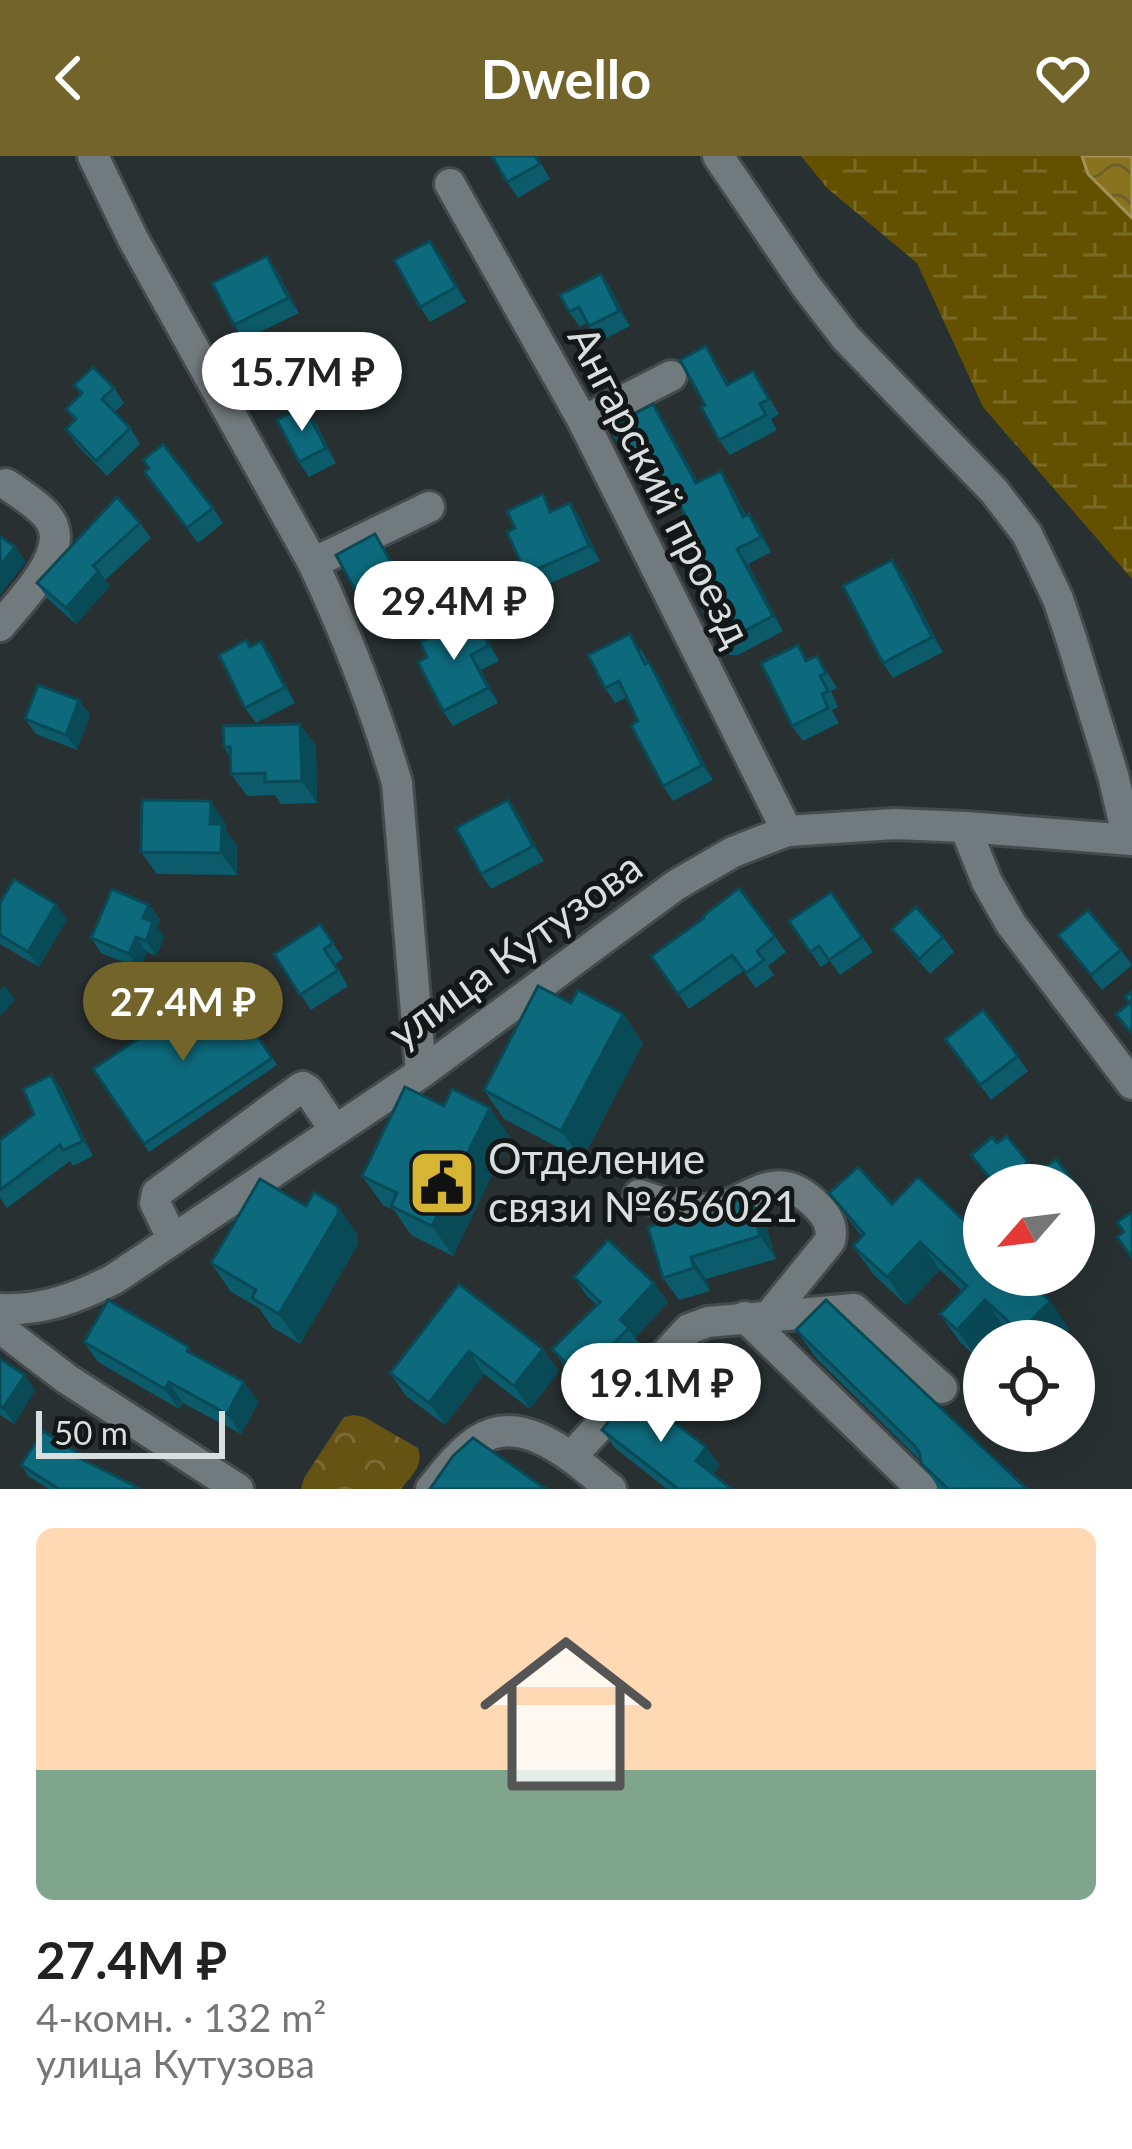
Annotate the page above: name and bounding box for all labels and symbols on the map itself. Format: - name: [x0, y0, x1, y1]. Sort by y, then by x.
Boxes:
- street label: Ангарский проезд: [559, 317, 763, 654]
- pin: 15.7M ₽: [191, 332, 413, 434]
- pin: 29.4M ₽: [343, 561, 565, 663]
- street label: улица Кутузова: [378, 841, 651, 1058]
- pin: 27.4M ₽: [72, 962, 294, 1064]
- place label: Отделение связи №656021: [488, 1133, 798, 1231]
- public building icon: Отделение связи №656021: [407, 1148, 477, 1218]
- north arrow: [963, 1164, 1095, 1296]
- pin: 19.1M ₽: [550, 1343, 772, 1445]
- scale bar: [36, 1405, 225, 1458]

